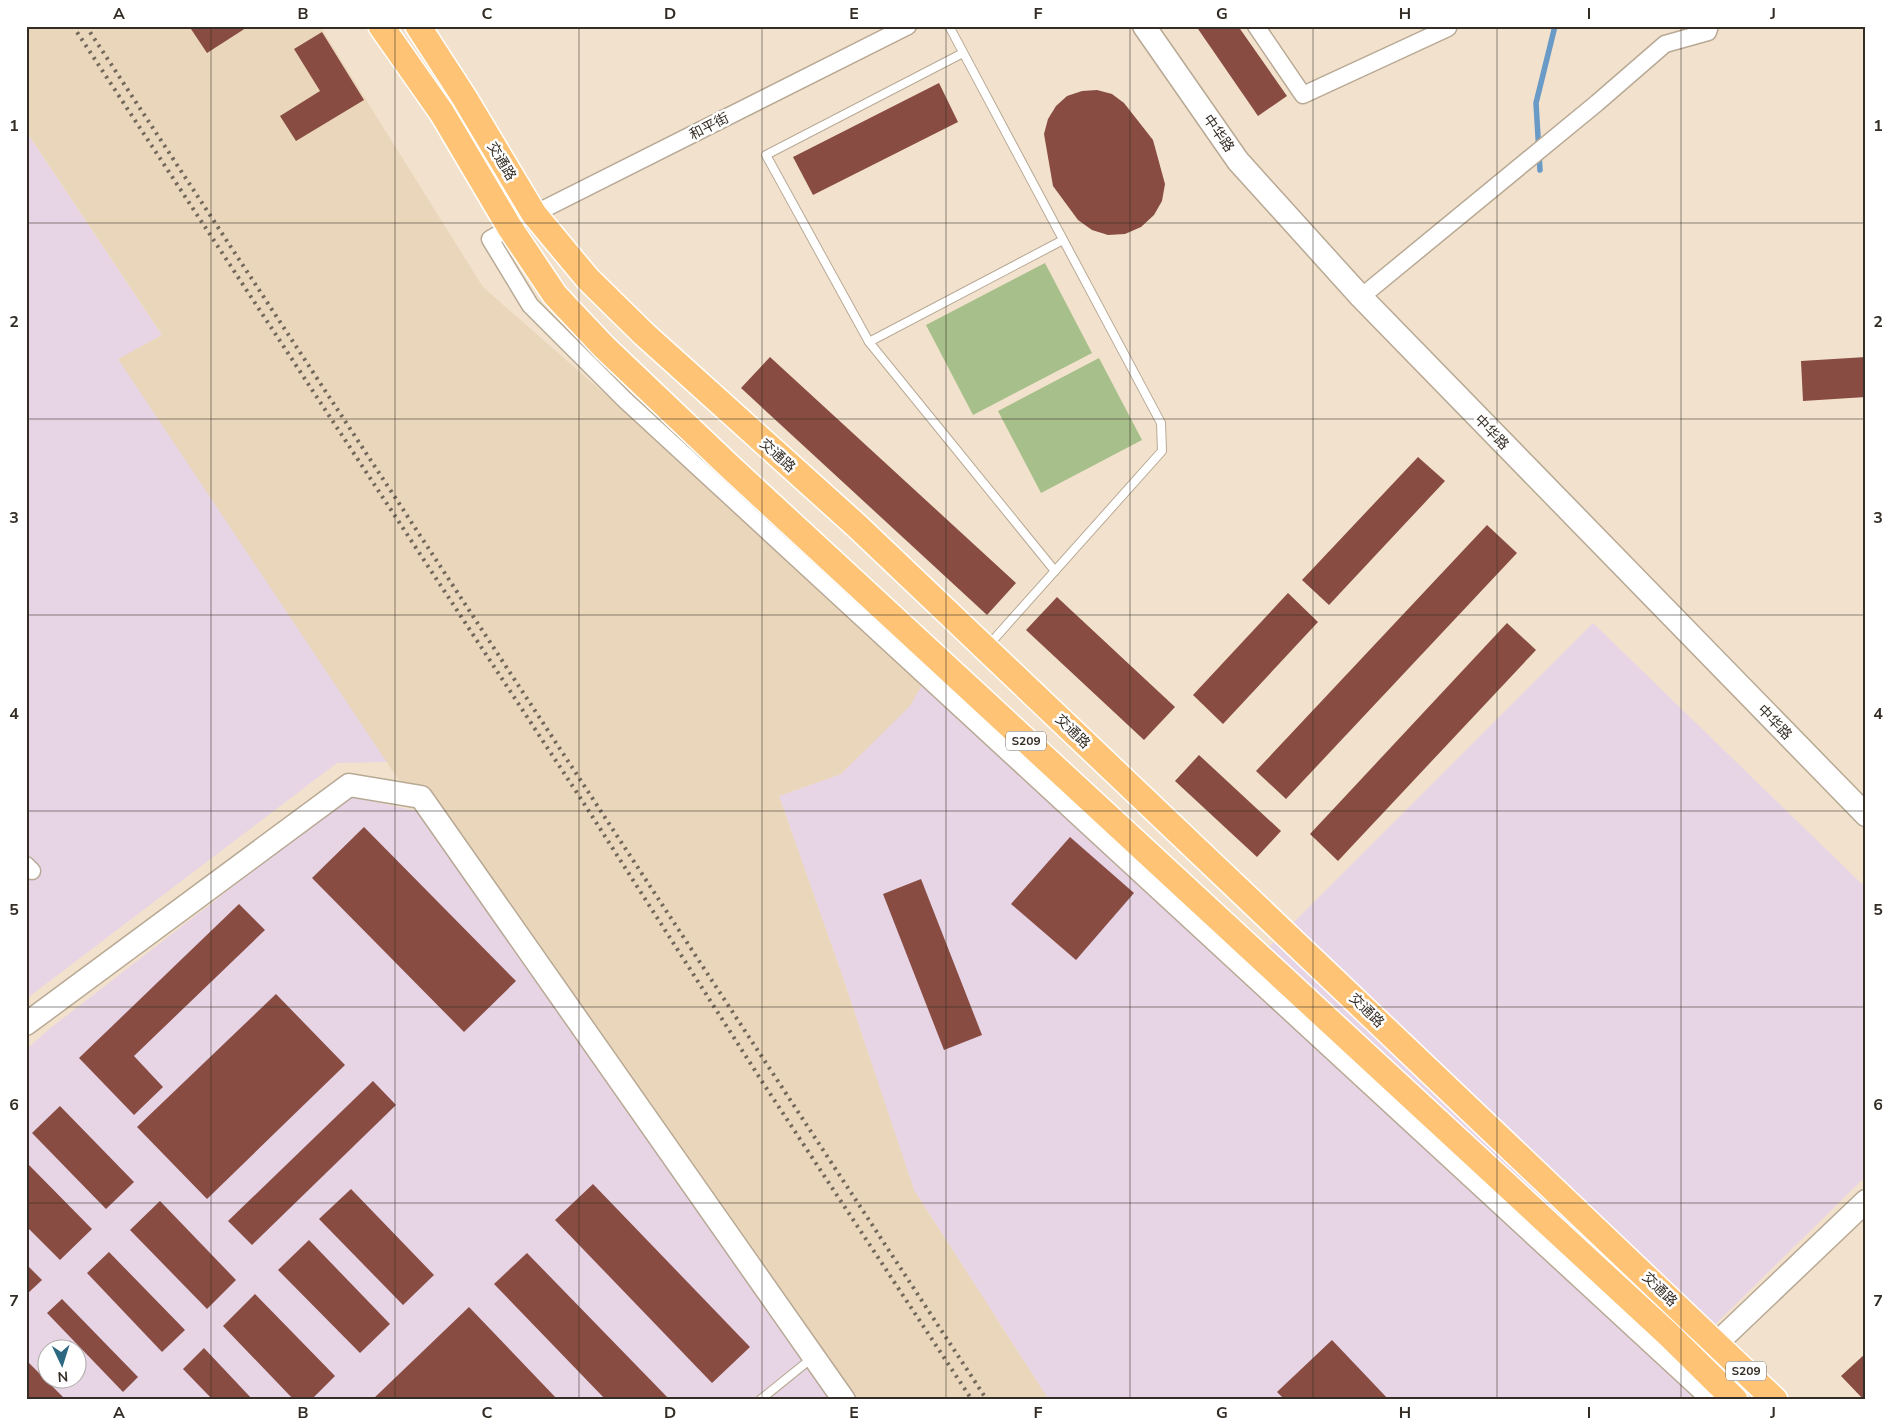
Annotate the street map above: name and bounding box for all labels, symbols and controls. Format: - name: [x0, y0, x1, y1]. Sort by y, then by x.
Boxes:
- text: A: [113, 3, 125, 25]
- text: B: [297, 3, 309, 25]
- text: C: [482, 3, 493, 25]
- text: D: [664, 3, 676, 25]
- text: E: [849, 3, 859, 25]
- text: F: [1034, 3, 1043, 25]
- text: G: [1216, 3, 1228, 25]
- text: H: [1399, 3, 1411, 25]
- text: I: [1587, 3, 1591, 25]
- text: J: [1769, 3, 1776, 25]
- street label: 和平街: [686, 108, 732, 144]
- street label: 中华路: [1199, 111, 1238, 156]
- text: 1: [9, 115, 19, 137]
- text: 1: [1873, 115, 1883, 137]
- street label: 交通路: [483, 138, 521, 184]
- text: 2: [9, 311, 19, 333]
- text: 2: [1873, 311, 1883, 333]
- street label: 中华路: [1470, 411, 1513, 454]
- street label: 交通路: [756, 434, 800, 476]
- text: 3: [9, 507, 19, 529]
- text: 3: [1873, 507, 1883, 529]
- street label: 中华路: [1753, 701, 1796, 744]
- text: 4: [9, 703, 19, 725]
- text: 4: [1873, 703, 1883, 725]
- street label: 交通路: [1051, 710, 1094, 753]
- road number: S209: [1006, 731, 1046, 750]
- text: 5: [9, 899, 19, 921]
- text: 5: [1873, 899, 1883, 921]
- street label: 交通路: [1345, 989, 1388, 1032]
- text: 6: [9, 1094, 19, 1116]
- text: 6: [1873, 1094, 1883, 1116]
- street label: 交通路: [1638, 1268, 1681, 1311]
- text: 7: [9, 1290, 19, 1312]
- text: 7: [1873, 1290, 1883, 1312]
- north arrow: [38, 1338, 88, 1388]
- road number: S209: [1726, 1362, 1766, 1380]
- text: N: [57, 1367, 69, 1386]
- text: A: [113, 1402, 125, 1424]
- text: B: [297, 1402, 309, 1424]
- text: C: [482, 1402, 493, 1424]
- text: D: [664, 1402, 676, 1424]
- text: E: [849, 1402, 859, 1424]
- text: F: [1034, 1402, 1043, 1424]
- text: G: [1216, 1402, 1228, 1424]
- text: H: [1399, 1402, 1411, 1424]
- text: I: [1587, 1402, 1591, 1424]
- text: J: [1769, 1402, 1776, 1424]

